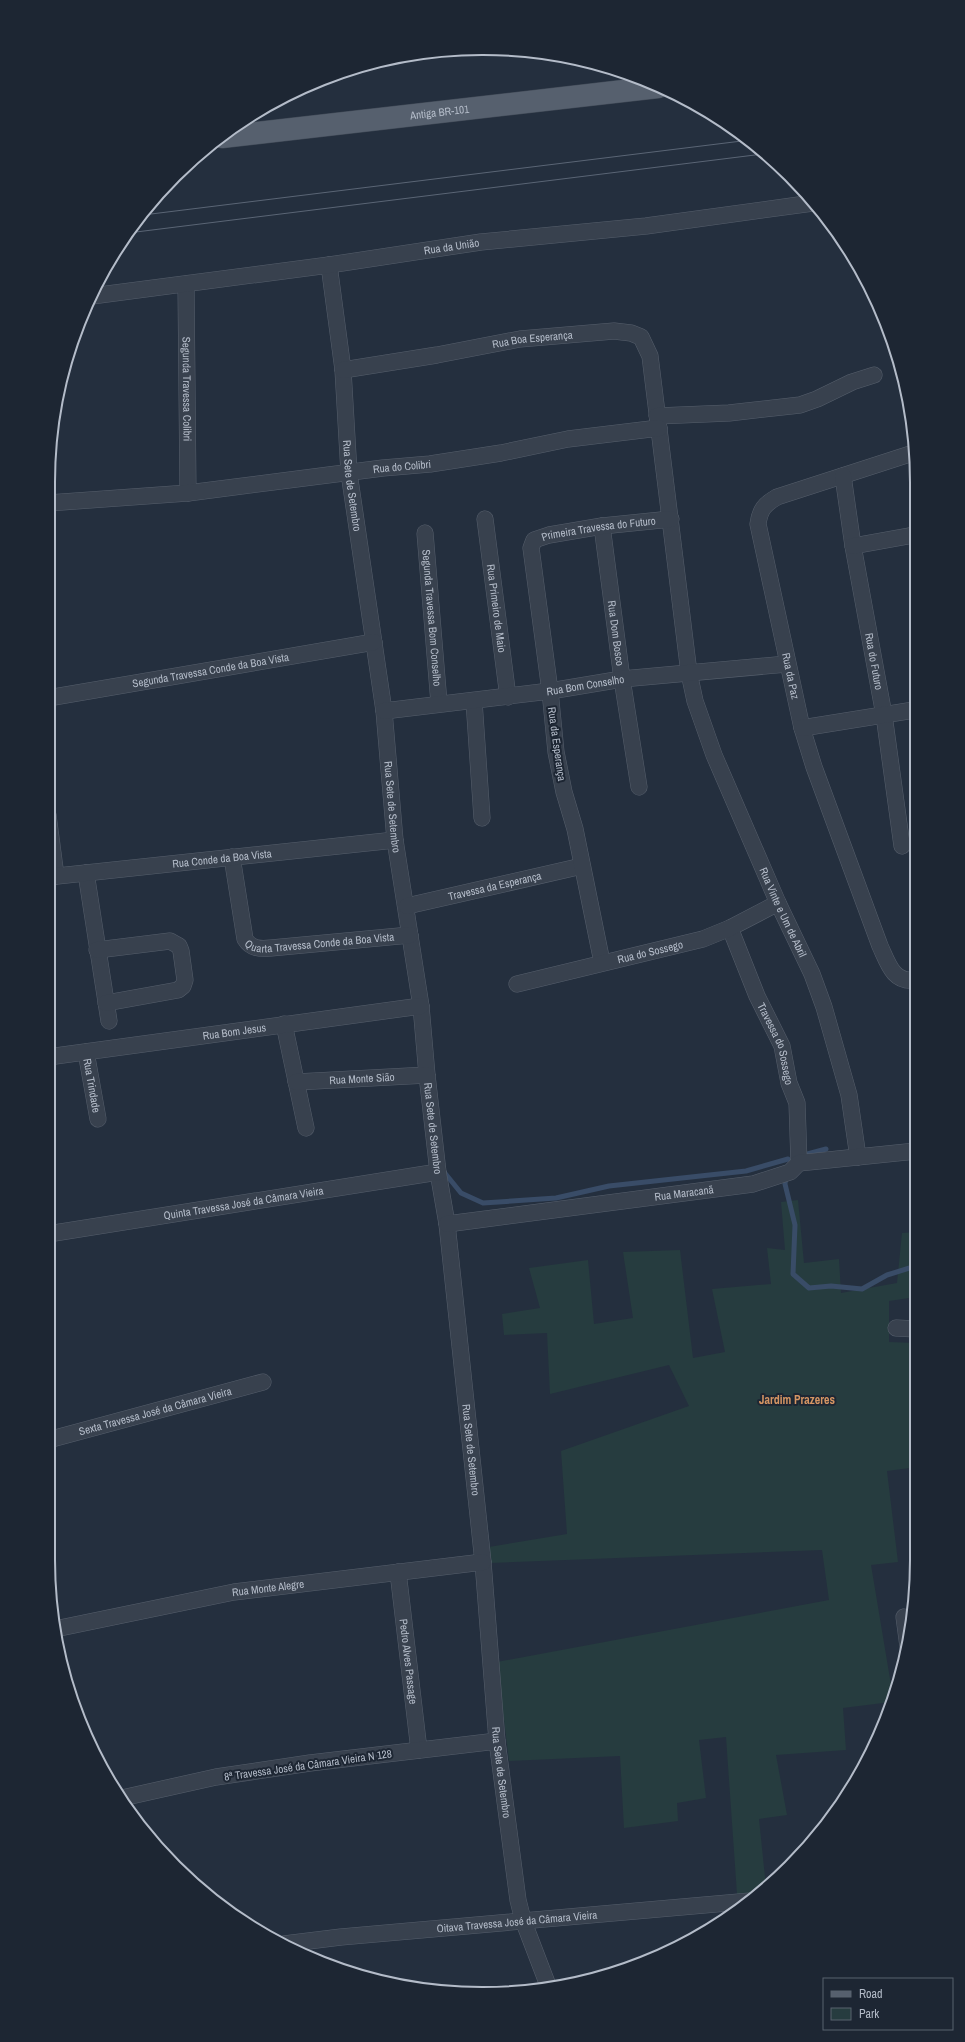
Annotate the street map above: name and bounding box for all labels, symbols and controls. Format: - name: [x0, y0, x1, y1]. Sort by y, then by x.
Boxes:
- street label: Antiga BR-101: [408, 102, 470, 122]
- street label: Rua da União: [423, 235, 480, 258]
- street label: Rua Boa Esperança: [491, 328, 573, 351]
- street label: Segunda Travessa Colibri: [180, 337, 195, 441]
- street label: Rua Sete de Setembro: [340, 440, 364, 532]
- street label: Rua do Colibri: [372, 457, 432, 476]
- street label: Primeira Travessa do Futuro: [540, 514, 656, 544]
- street label: Segunda Travessa Bom Conselho: [419, 549, 445, 687]
- street label: Rua Primeiro de Maio: [484, 563, 509, 653]
- street label: Rua Dom Bosco: [605, 600, 627, 667]
- street label: Rua do Futuro: [862, 632, 886, 691]
- street label: Segunda Travessa Conde da Boa Vista: [131, 650, 290, 690]
- street label: Rua da Paz: [779, 651, 803, 701]
- street label: Rua Bom Conselho: [546, 672, 625, 698]
- street label: Rua da Esperança: [545, 706, 569, 782]
- street label: Rua Sete de Setembro: [381, 761, 404, 854]
- street label: Rua Conde da Boa Vista: [172, 846, 272, 871]
- street label: Rua Vinte e Um de Abril: [756, 865, 810, 959]
- street label: Travessa da Esperança: [447, 869, 543, 903]
- street label: Quarta Travessa Conde da Boa Vista: [242, 930, 395, 955]
- street label: Rua do Sossego: [616, 937, 684, 966]
- street label: Travessa do Sossego: [754, 1000, 796, 1086]
- street label: Rua Bom Jesus: [202, 1020, 267, 1043]
- street label: Rua Trindade: [80, 1057, 104, 1114]
- street label: Rua Monte Sião: [329, 1070, 395, 1087]
- street label: Rua Sete de Setembro: [421, 1082, 445, 1175]
- street label: Rua Maracanã: [654, 1182, 714, 1204]
- street label: Quinta Travessa José da Câmara Vieira: [163, 1183, 324, 1223]
- street label: Sexta Travessa José da Câmara Vieira: [77, 1384, 233, 1438]
- district label: Jardim Prazeres: [759, 1392, 836, 1408]
- street label: Rua Sete de Setembro: [459, 1403, 483, 1496]
- street label: Rua Monte Alegre: [231, 1577, 305, 1599]
- street label: Pedro Alves Passage: [397, 1618, 421, 1705]
- street label: Rua Sete de Setembro: [489, 1726, 514, 1819]
- street label: 8ª Travessa José da Câmara Vieira N 128: [223, 1746, 393, 1784]
- street label: Oitava Travessa José da Câmara Vieira: [436, 1907, 598, 1936]
- legend: [823, 1978, 953, 2030]
- text: Road: [859, 1986, 883, 2002]
- text: Park: [859, 2006, 879, 2022]

